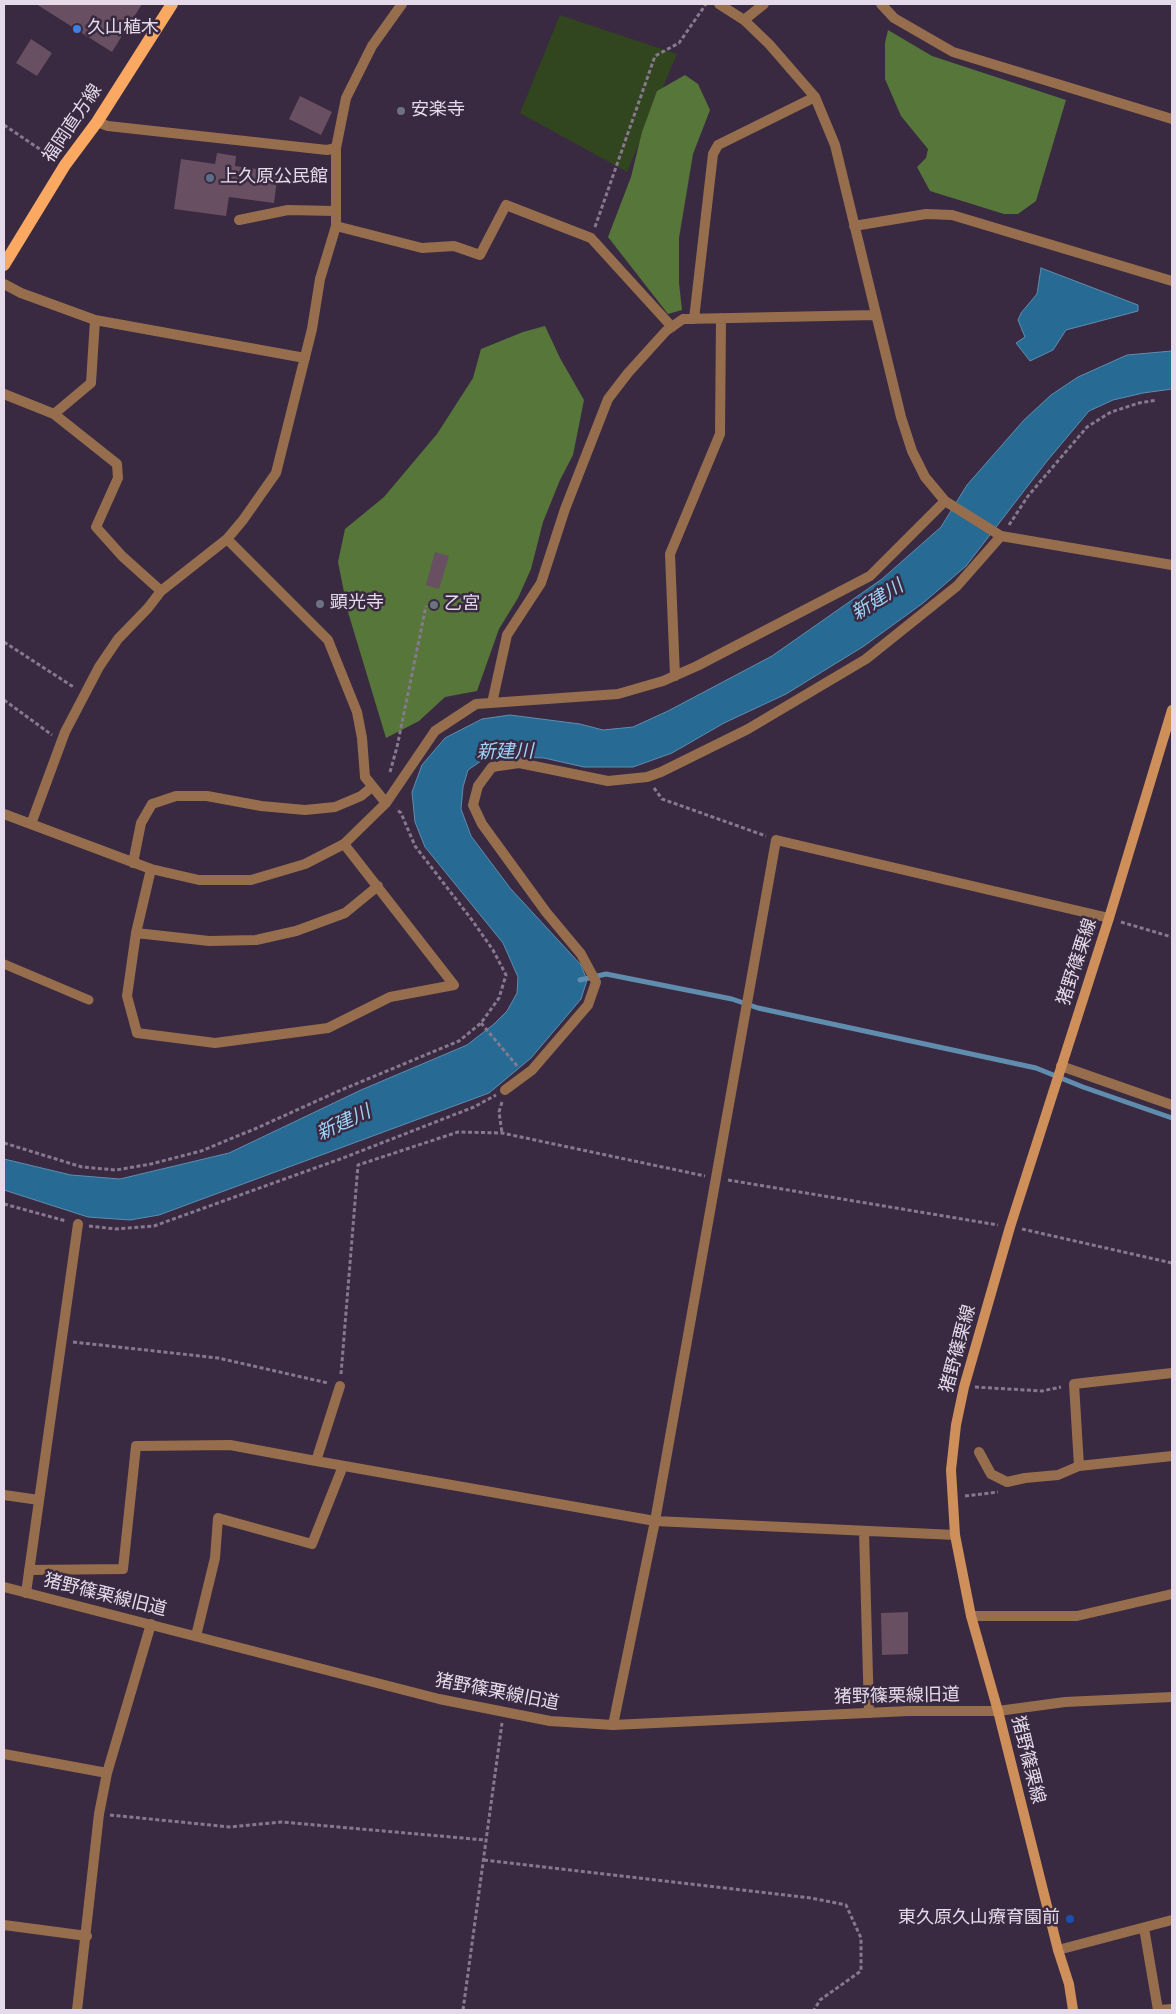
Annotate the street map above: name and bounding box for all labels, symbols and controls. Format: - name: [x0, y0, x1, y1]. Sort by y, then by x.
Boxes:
- place label: 久山植木: [87, 18, 159, 40]
- marker: 久山植木: [71, 23, 83, 35]
- street label: 福岡直方線: [39, 81, 107, 167]
- place label: 安楽寺: [411, 100, 465, 122]
- marker: 安楽寺: [395, 105, 407, 117]
- place label: 上久原公民館: [220, 167, 328, 189]
- marker: 上久原公民館: [204, 172, 216, 184]
- water label: 新建川: [848, 576, 908, 626]
- place label: 顕光寺: [330, 593, 384, 615]
- place label: 乙宮: [444, 594, 480, 616]
- marker: 顕光寺: [314, 598, 326, 610]
- marker: 乙宮: [428, 599, 440, 611]
- water label: 新建川: [476, 741, 534, 765]
- street label: 猪野篠栗線: [1054, 916, 1102, 1008]
- water label: 新建川: [313, 1102, 375, 1146]
- street label: 猪野篠栗線: [937, 1303, 981, 1395]
- street label: 猪野篠栗線旧道: [41, 1570, 169, 1622]
- street label: 猪野篠栗線旧道: [433, 1670, 561, 1716]
- street label: 猪野篠栗線旧道: [834, 1685, 960, 1709]
- street label: 猪野篠栗線: [1006, 1714, 1048, 1806]
- place label: 東久原久山療育園前: [898, 1908, 1060, 1930]
- marker: 東久原久山療育園前: [1064, 1913, 1076, 1925]

